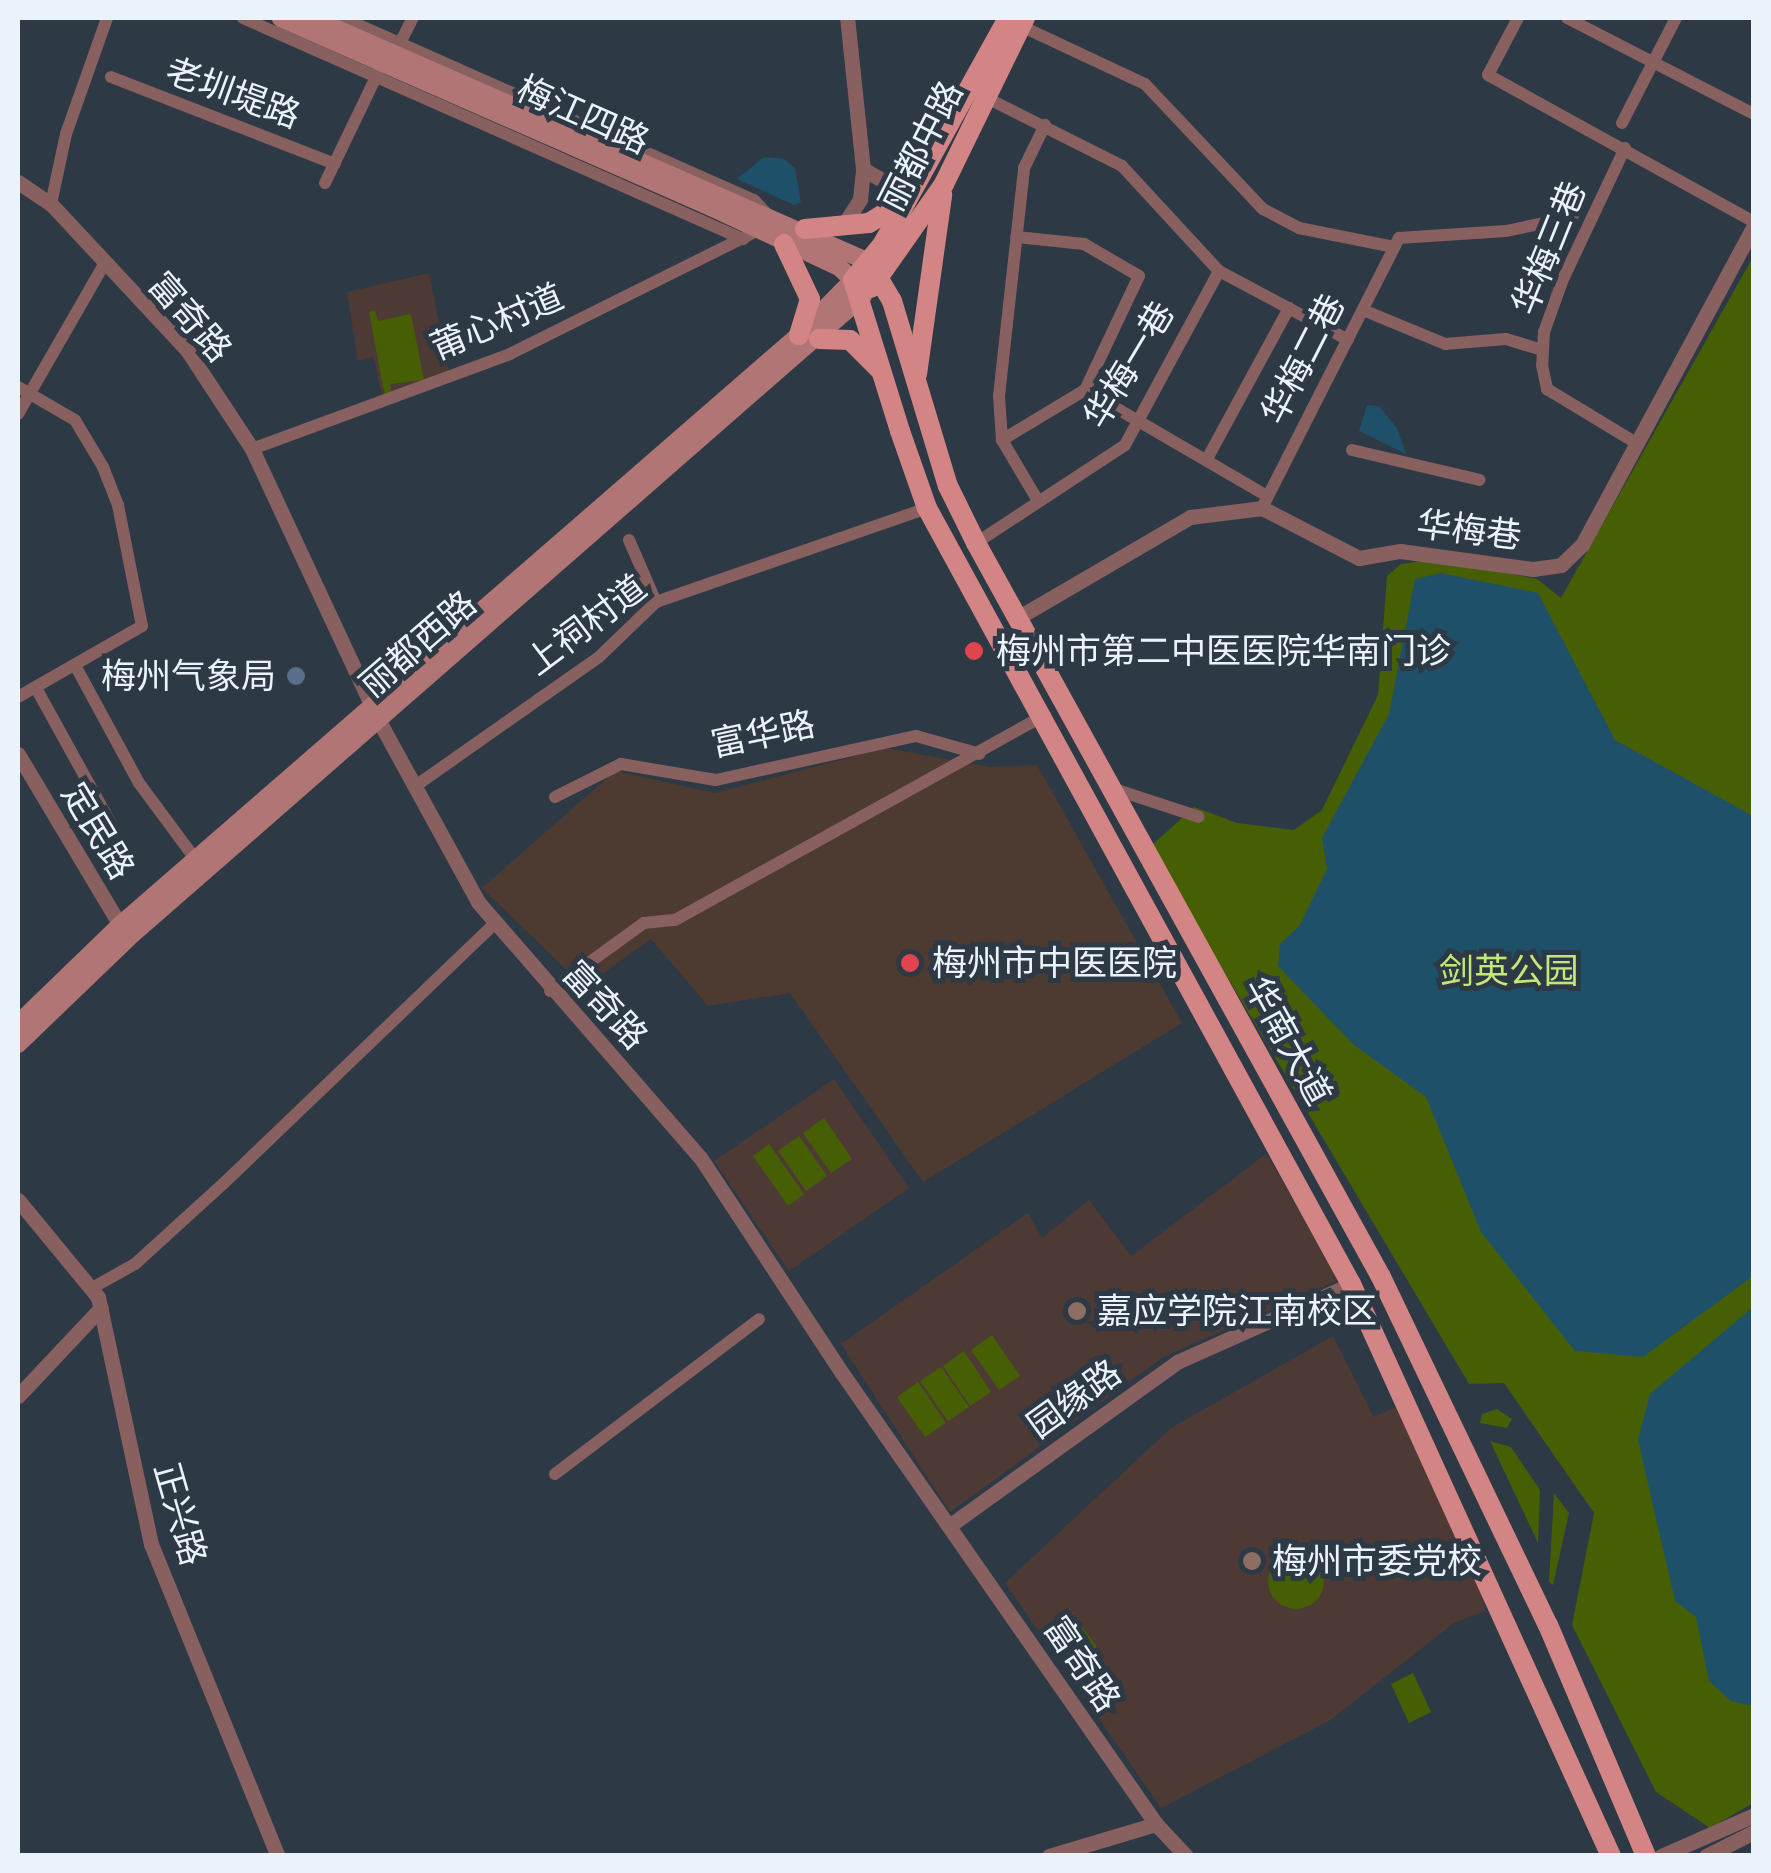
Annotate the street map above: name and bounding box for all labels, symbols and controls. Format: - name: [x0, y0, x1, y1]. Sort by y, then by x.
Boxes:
- street label: 老圳堤路: [160, 49, 306, 137]
- street label: 梅江四路: [511, 67, 655, 163]
- street label: 丽都中路: [871, 74, 971, 218]
- street label: 华梅三巷: [1503, 175, 1595, 321]
- street label: 富奇路: [140, 264, 240, 370]
- street label: 莆心村道: [424, 275, 570, 369]
- street label: 华梅二巷: [1253, 287, 1353, 431]
- street label: 华梅一巷: [1075, 294, 1183, 436]
- street label: 华梅巷: [1414, 503, 1524, 557]
- street label: 上祠村道: [517, 566, 655, 684]
- street label: 丽都西路: [351, 582, 485, 706]
- place label: 梅州市第二中医医院华南门诊: [996, 630, 1451, 672]
- marker: 梅州市第二中医医院华南门诊: [961, 638, 987, 664]
- place label: 梅州气象局: [101, 655, 276, 697]
- marker: 梅州气象局: [285, 665, 307, 687]
- street label: 富华路: [707, 703, 819, 765]
- street label: 定民路: [53, 775, 143, 887]
- place label: 梅州市中医医院: [932, 942, 1177, 984]
- marker: 梅州市中医医院: [897, 950, 923, 976]
- park label: 剑英公园: [1439, 950, 1579, 992]
- street label: 富奇路: [554, 952, 656, 1058]
- street label: 华南大道: [1236, 970, 1340, 1112]
- place label: 嘉应学院江南校区: [1097, 1290, 1377, 1332]
- marker: 嘉应学院江南校区: [1066, 1300, 1088, 1322]
- street label: 园缘路: [1019, 1351, 1129, 1447]
- street label: 正兴路: [145, 1458, 215, 1570]
- place label: 梅州市委党校: [1272, 1540, 1482, 1582]
- marker: 梅州市委党校: [1241, 1550, 1263, 1572]
- street label: 富奇路: [1035, 1609, 1129, 1719]

